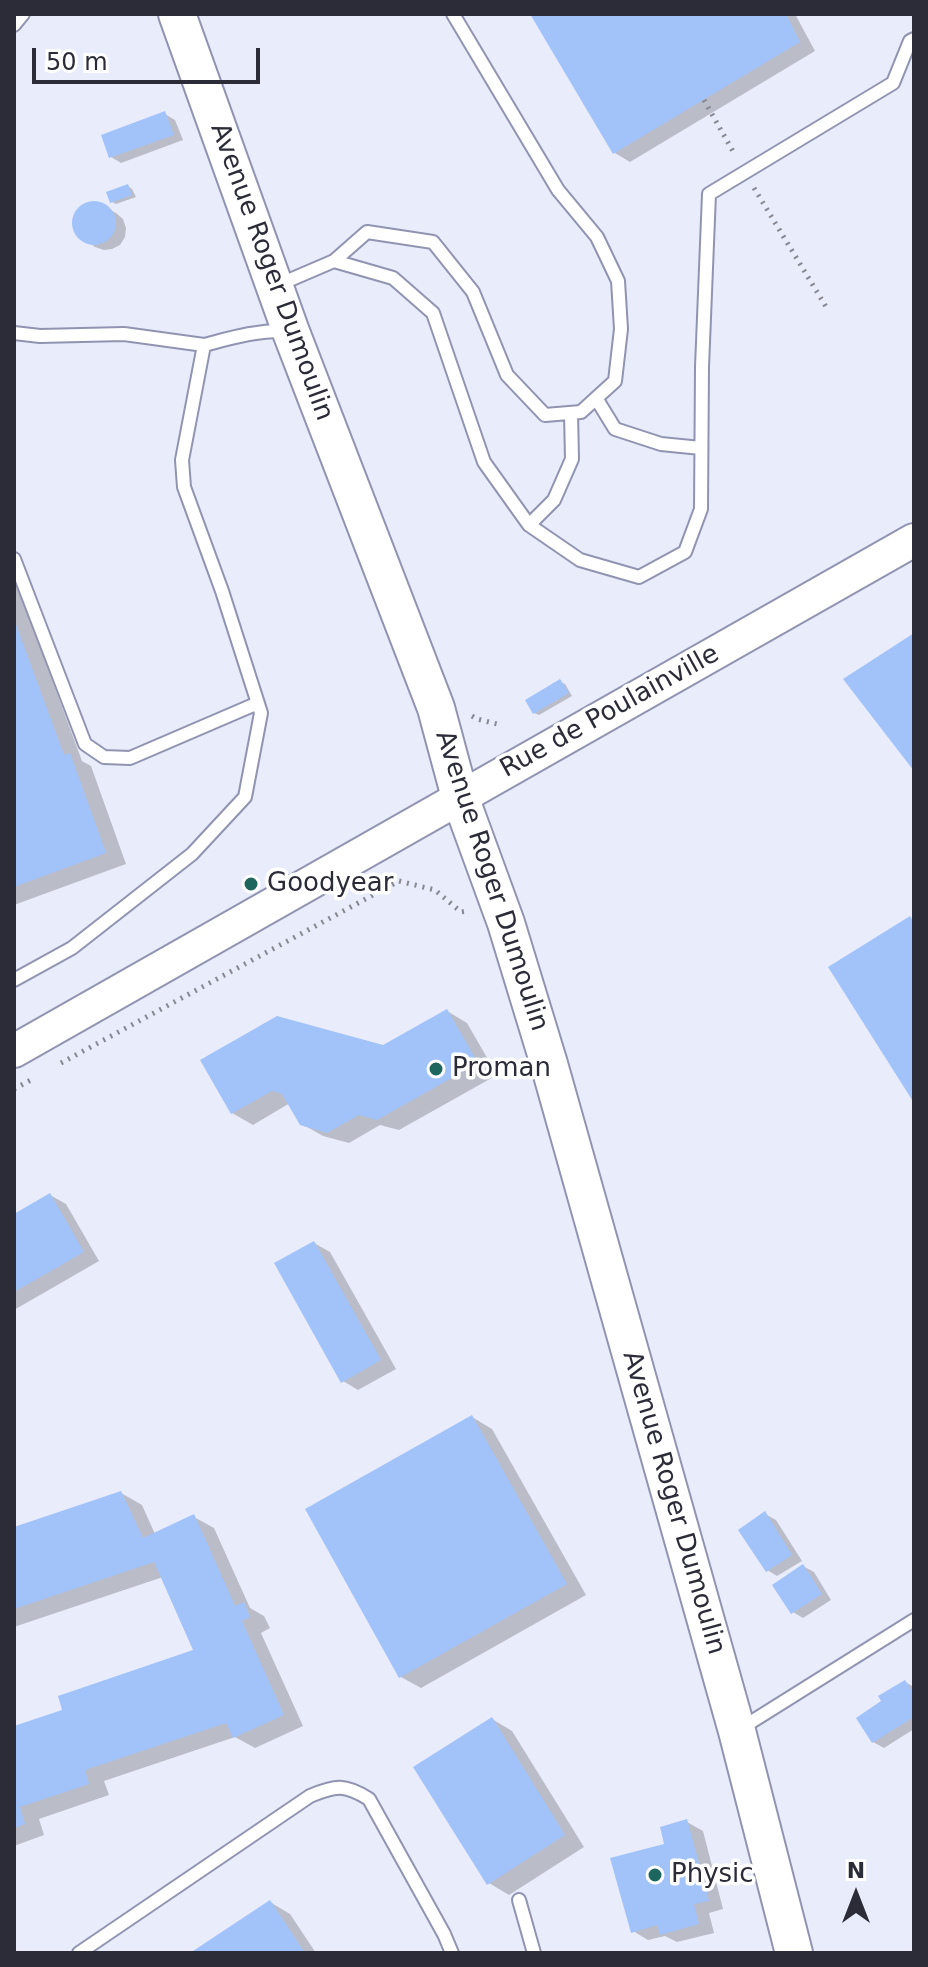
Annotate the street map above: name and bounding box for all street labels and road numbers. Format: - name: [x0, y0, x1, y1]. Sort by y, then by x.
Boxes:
- street label: Avenue Roger Dumoulin: [203, 119, 339, 425]
- street label: Rue de Poulainville: [495, 639, 725, 785]
- street label: Avenue Roger Dumoulin: [428, 727, 554, 1035]
- street label: Avenue Roger Dumoulin: [615, 1348, 731, 1658]

